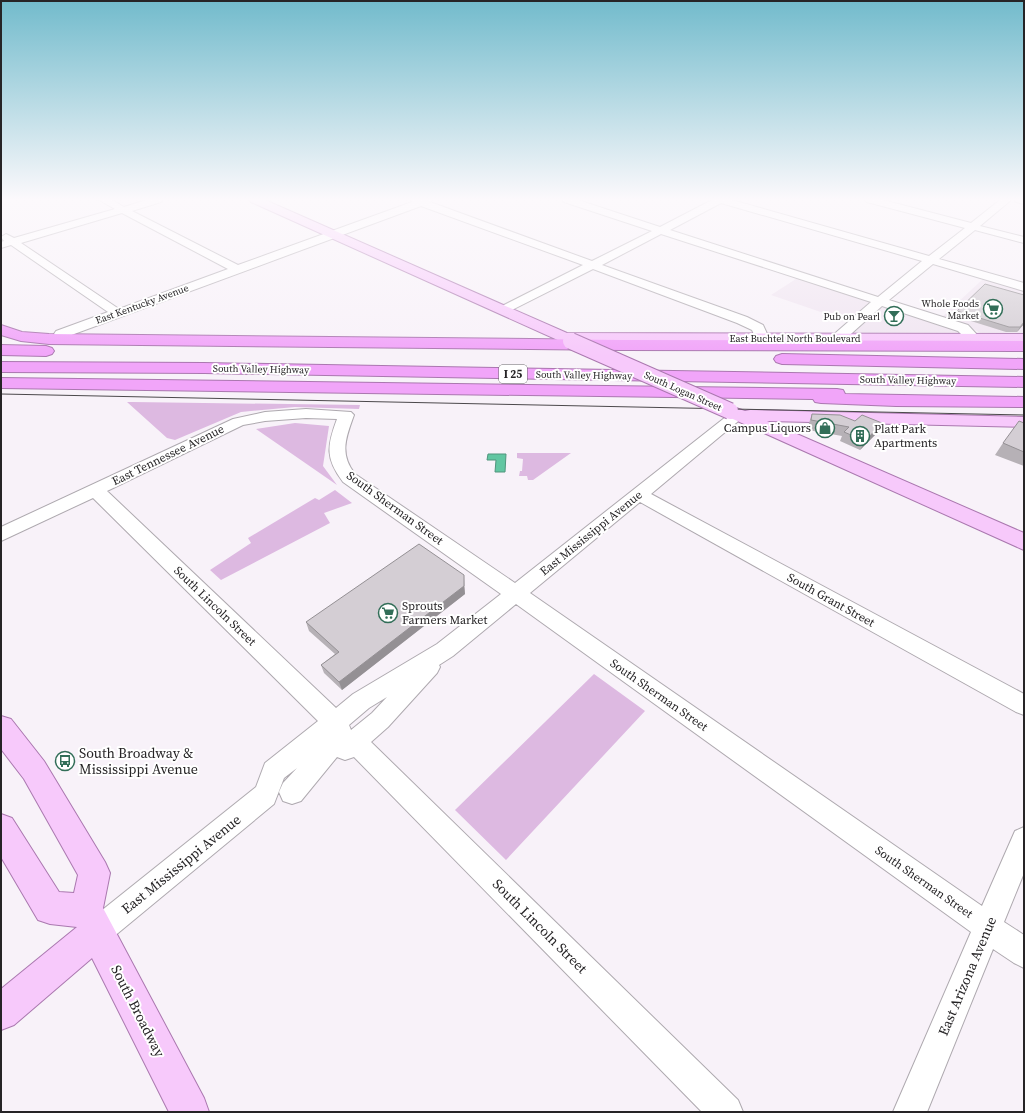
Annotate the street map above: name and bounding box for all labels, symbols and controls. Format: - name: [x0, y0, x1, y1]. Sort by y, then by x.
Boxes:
- street label: East Kentucky Avenue: [94, 281, 190, 327]
- place label: Whole Foods Market: [921, 297, 980, 322]
- supermarket icon: Whole Foods Market: [982, 298, 1004, 320]
- bar icon: Pub on Pearl: [883, 305, 905, 327]
- place label: Pub on Pearl: [823, 310, 880, 323]
- street label: East Buchtel North Boulevard: [729, 332, 861, 345]
- street label: South Valley Highway: [213, 362, 310, 376]
- road number: I 25: [499, 365, 527, 383]
- street label: South Valley Highway: [536, 368, 633, 382]
- street label: South Logan Street: [642, 368, 725, 414]
- street label: South Valley Highway: [860, 373, 957, 387]
- shop icon: Campus Liquors: [814, 417, 836, 439]
- place label: Campus Liquors: [724, 420, 811, 436]
- street label: East Tennessee Avenue: [109, 421, 227, 489]
- place label: Platt Park Apartments: [874, 421, 937, 451]
- building icon: Platt Park Apartments: [849, 425, 871, 447]
- street label: South Sherman Street: [343, 467, 447, 549]
- street label: East Mississippi Avenue: [537, 487, 645, 579]
- street label: South Lincoln Street: [170, 563, 260, 650]
- street label: South Grant Street: [784, 569, 878, 631]
- place label: Sprouts Farmers Market: [402, 598, 487, 628]
- supermarket icon: Sprouts Farmers Market: [377, 602, 399, 624]
- street label: South Sherman Street: [607, 655, 711, 735]
- place label: South Broadway & Mississippi Avenue: [79, 743, 198, 779]
- bus stop icon: South Broadway & Mississippi Avenue: [54, 750, 76, 772]
- street label: East Mississippi Avenue: [117, 810, 245, 918]
- street label: South Sherman Street: [872, 842, 976, 922]
- street label: South Lincoln Street: [488, 874, 592, 978]
- street label: East Arizona Avenue: [933, 913, 1001, 1039]
- street label: South Broadway: [106, 961, 170, 1061]

